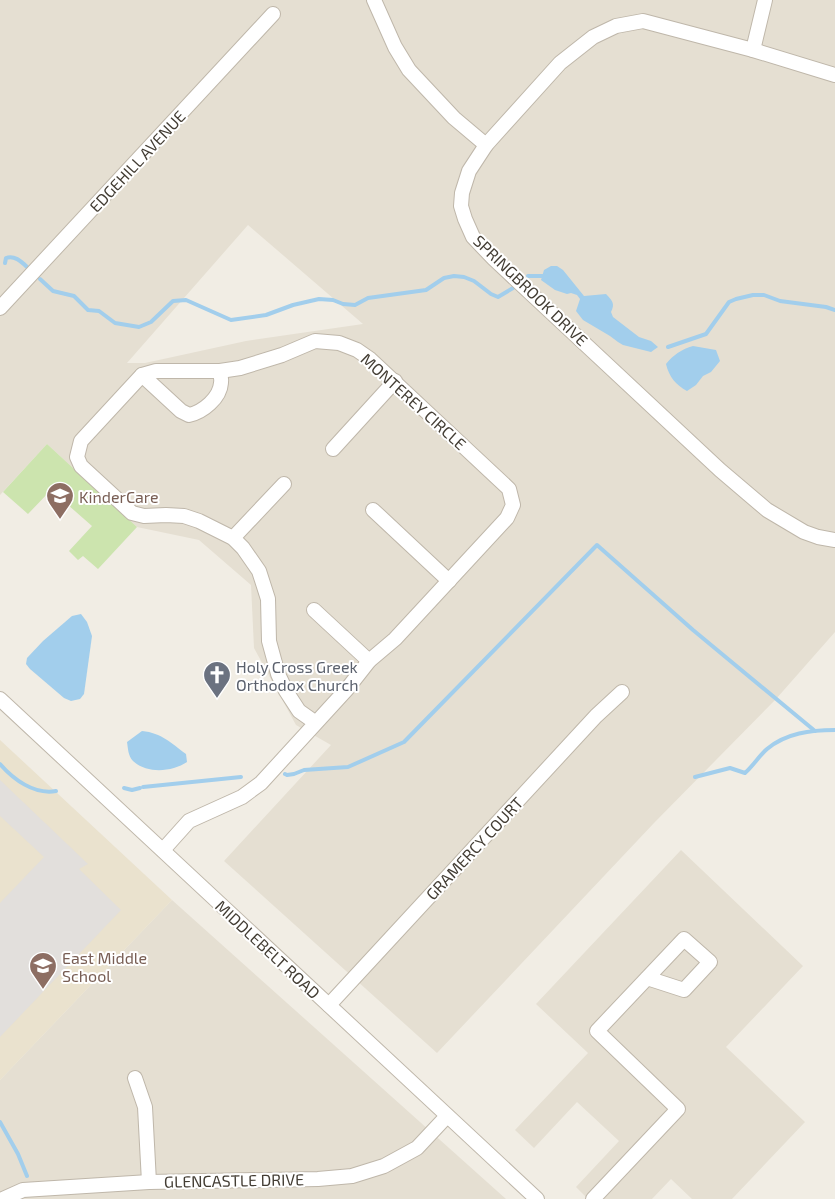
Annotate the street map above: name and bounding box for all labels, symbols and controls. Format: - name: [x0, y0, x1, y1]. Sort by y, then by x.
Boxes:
- street label: EDGEHILL AVENUE: [85, 106, 189, 216]
- street label: SPRINGBROOK DRIVE: [470, 231, 592, 349]
- street label: MONTEREY CIRCLE: [358, 349, 470, 453]
- school or university icon: KinderCare: [45, 481, 75, 520]
- place label: KinderCare: [79, 487, 159, 506]
- place label: Holy Cross Greek Orthodox Church: [236, 657, 359, 694]
- church icon: Holy Cross Greek Orthodox Church: [202, 660, 232, 699]
- street label: GRAMERCY COURT: [422, 793, 526, 903]
- street label: MIDDLEBELT ROAD: [212, 896, 324, 1002]
- place label: East Middle School: [62, 948, 147, 985]
- school or university icon: East Middle School: [28, 951, 58, 990]
- street label: GLENCASTLE DRIVE: [164, 1169, 304, 1191]

